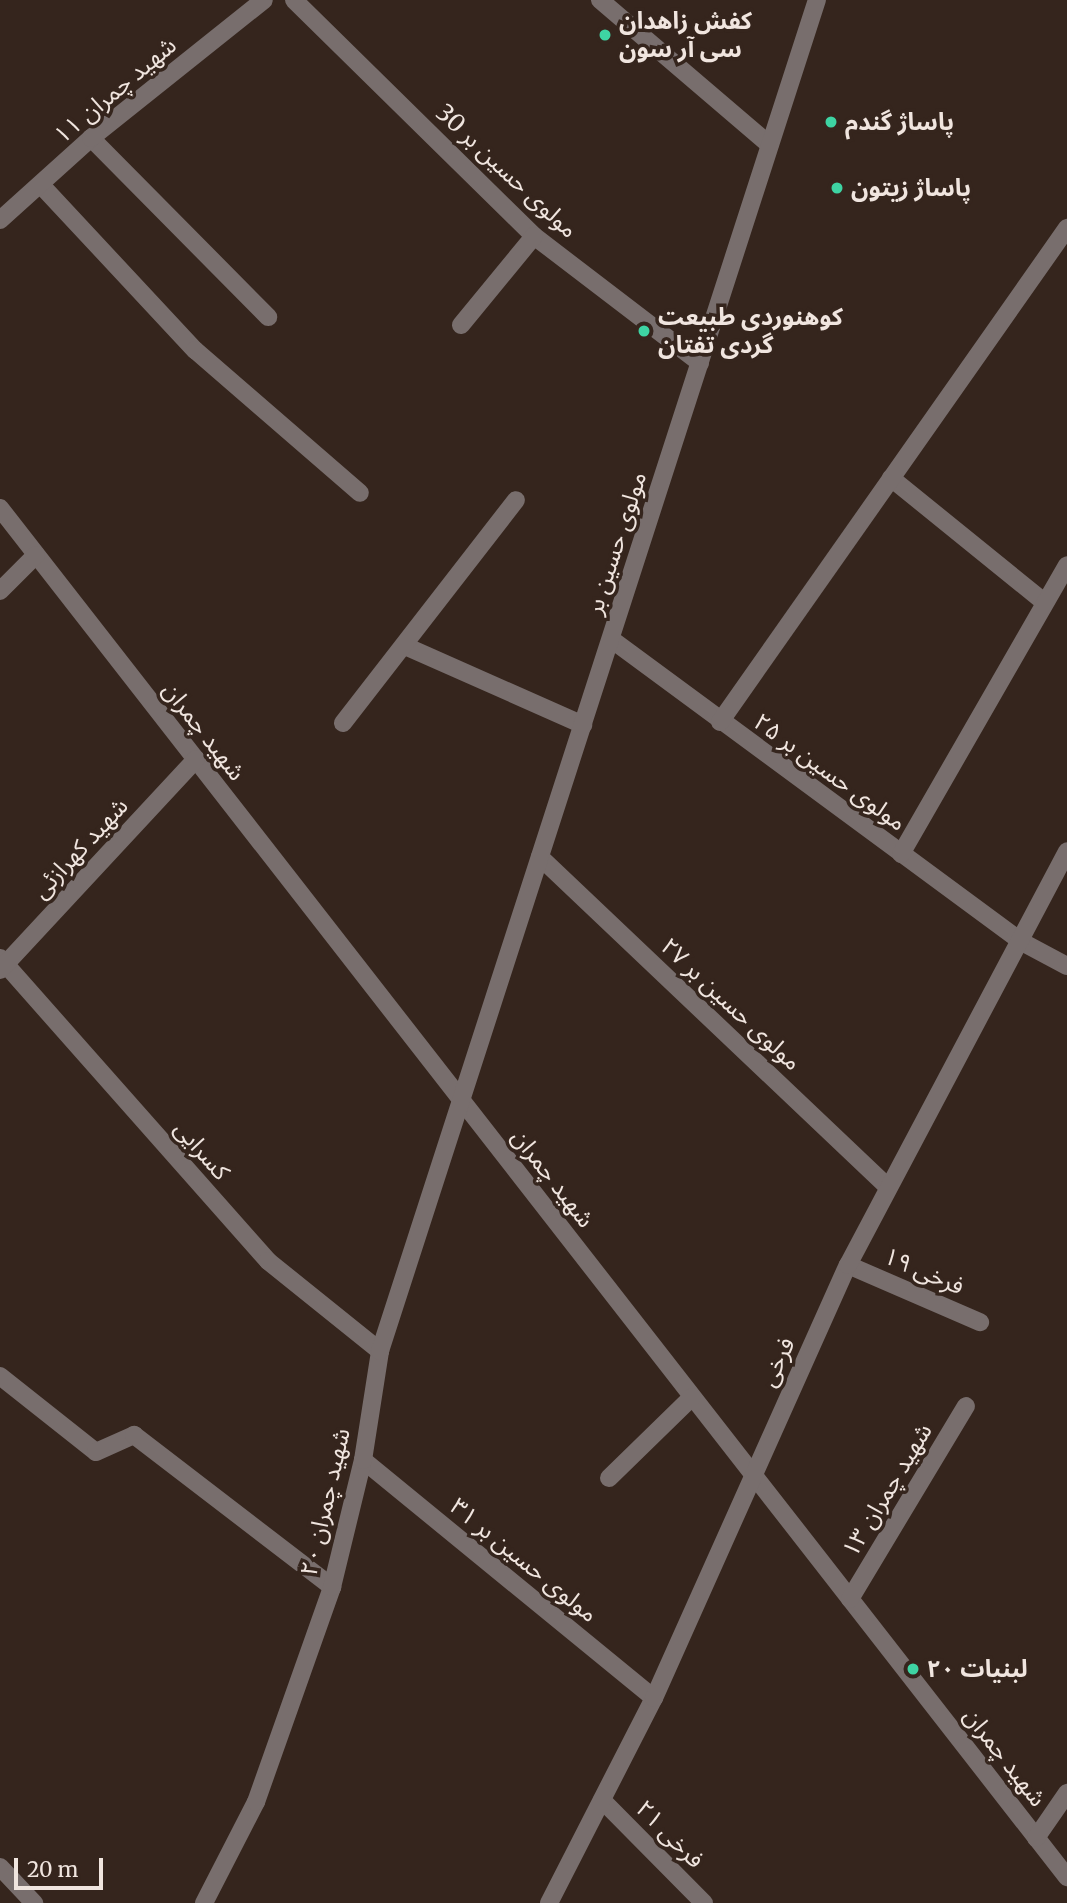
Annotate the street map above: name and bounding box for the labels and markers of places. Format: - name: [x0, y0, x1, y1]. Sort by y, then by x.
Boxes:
- place label: کفش زاهدان سی آر سون: [619, 7, 752, 63]
- marker: کفش زاهدان سی آر سون: [597, 27, 613, 43]
- place label: پاساژ گندم: [845, 108, 954, 136]
- marker: پاساژ گندم: [823, 114, 839, 130]
- place label: پاساژ زیتون: [851, 174, 971, 202]
- marker: پاساژ زیتون: [829, 180, 845, 196]
- place label: کوهنوردی طبیعت گردی تفتان: [658, 303, 843, 359]
- marker: کوهنوردی طبیعت گردی تفتان: [636, 323, 652, 339]
- place label: لبنیات ۲۰: [927, 1655, 1028, 1683]
- marker: لبنیات ۲۰: [905, 1661, 921, 1677]

